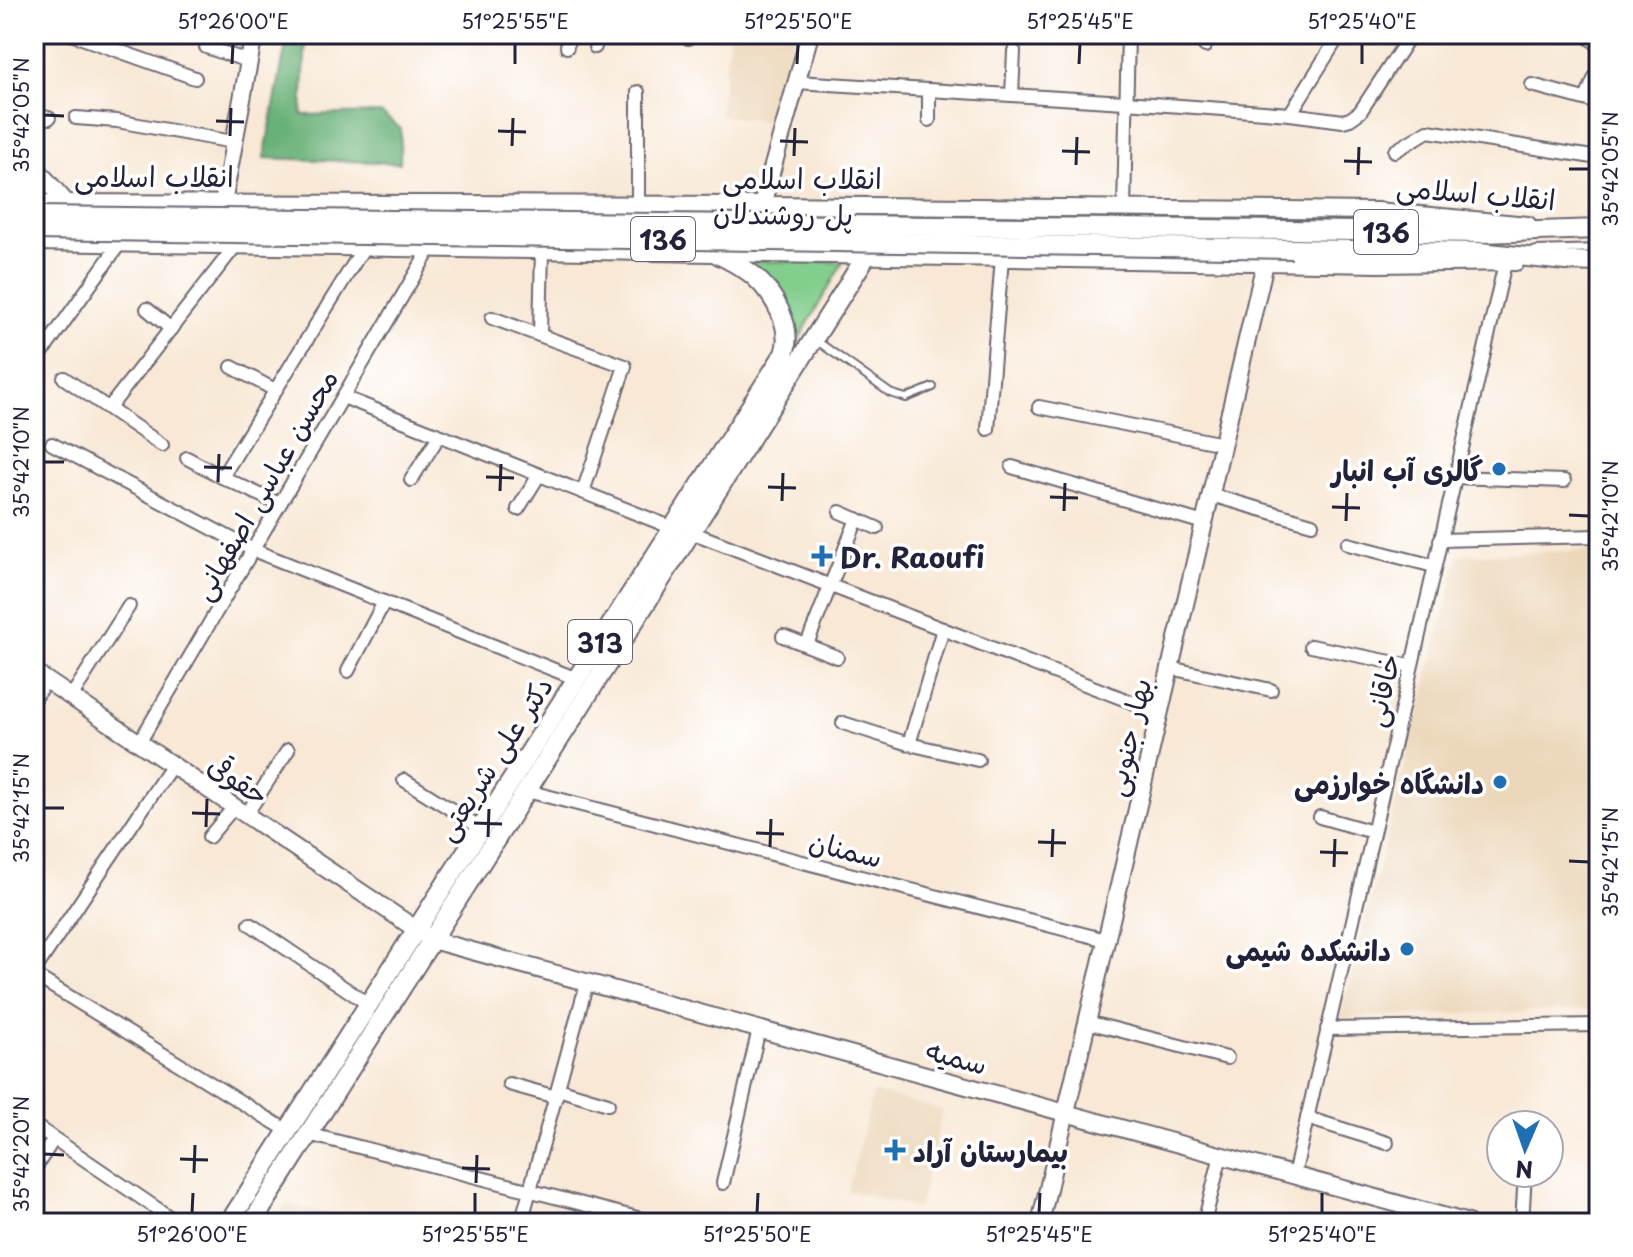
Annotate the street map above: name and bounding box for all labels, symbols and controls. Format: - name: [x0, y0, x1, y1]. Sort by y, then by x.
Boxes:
- text: 51°26'00"E: [177, 6, 289, 36]
- text: 51°25'55"E: [461, 6, 569, 36]
- text: 51°25'50"E: [743, 6, 853, 36]
- text: 51°25'45"E: [1026, 6, 1134, 36]
- text: 51°25'40"E: [1307, 6, 1417, 36]
- text: 35°42'05"N: [6, 57, 36, 173]
- text: 35°42'05"N: [1595, 111, 1625, 227]
- street label: انقلاب اسلامی: [74, 154, 234, 197]
- street label: انقلاب اسلامی: [722, 156, 882, 199]
- street label: انقلاب اسلامی: [1395, 164, 1557, 220]
- street label: پل روشندلان: [713, 190, 853, 236]
- road number: 136: [1354, 210, 1418, 254]
- road number: 136: [631, 217, 695, 261]
- street label: محسن عباسی اصفهانی: [180, 360, 348, 608]
- text: 35°42'10"N: [6, 406, 36, 518]
- place label: گالری آب انبار: [1330, 448, 1484, 491]
- marker: گالری آب انبار: [1490, 460, 1508, 478]
- text: 35°42'10"N: [1595, 460, 1625, 572]
- place label: Dr. Raoufi: [840, 535, 985, 578]
- marker: Dr. Raoufi: [811, 545, 833, 567]
- road number: 313: [568, 620, 632, 664]
- street label: خاقانی: [1352, 649, 1410, 731]
- street label: دکتر علی شریعتی: [424, 667, 562, 849]
- street label: بهار جنوبی: [1093, 674, 1161, 800]
- street label: حقوقی: [200, 743, 278, 815]
- text: 35°42'15"N: [6, 753, 36, 863]
- place label: دانشگاه خوارزمی: [1294, 761, 1484, 804]
- marker: دانشگاه خوارزمی: [1491, 773, 1509, 791]
- text: 35°42'15"N: [1595, 807, 1625, 917]
- street label: سمنان: [805, 818, 887, 878]
- place label: دانشکده شیمی: [1226, 928, 1391, 971]
- marker: دانشکده شیمی: [1398, 940, 1416, 958]
- street label: سمیه: [922, 1027, 992, 1085]
- text: 35°42'20"N: [6, 1096, 36, 1213]
- north arrow: [1485, 1109, 1565, 1189]
- place label: بیمارستان آراد: [913, 1129, 1068, 1172]
- marker: بیمارستان آراد: [884, 1139, 906, 1161]
- text: N: [1515, 1154, 1534, 1187]
- text: 51°26'00"E: [136, 1219, 248, 1249]
- text: 51°25'55"E: [421, 1219, 529, 1249]
- text: 51°25'50"E: [702, 1219, 812, 1249]
- text: 51°25'45"E: [985, 1219, 1093, 1249]
- text: 51°25'40"E: [1267, 1219, 1377, 1249]

